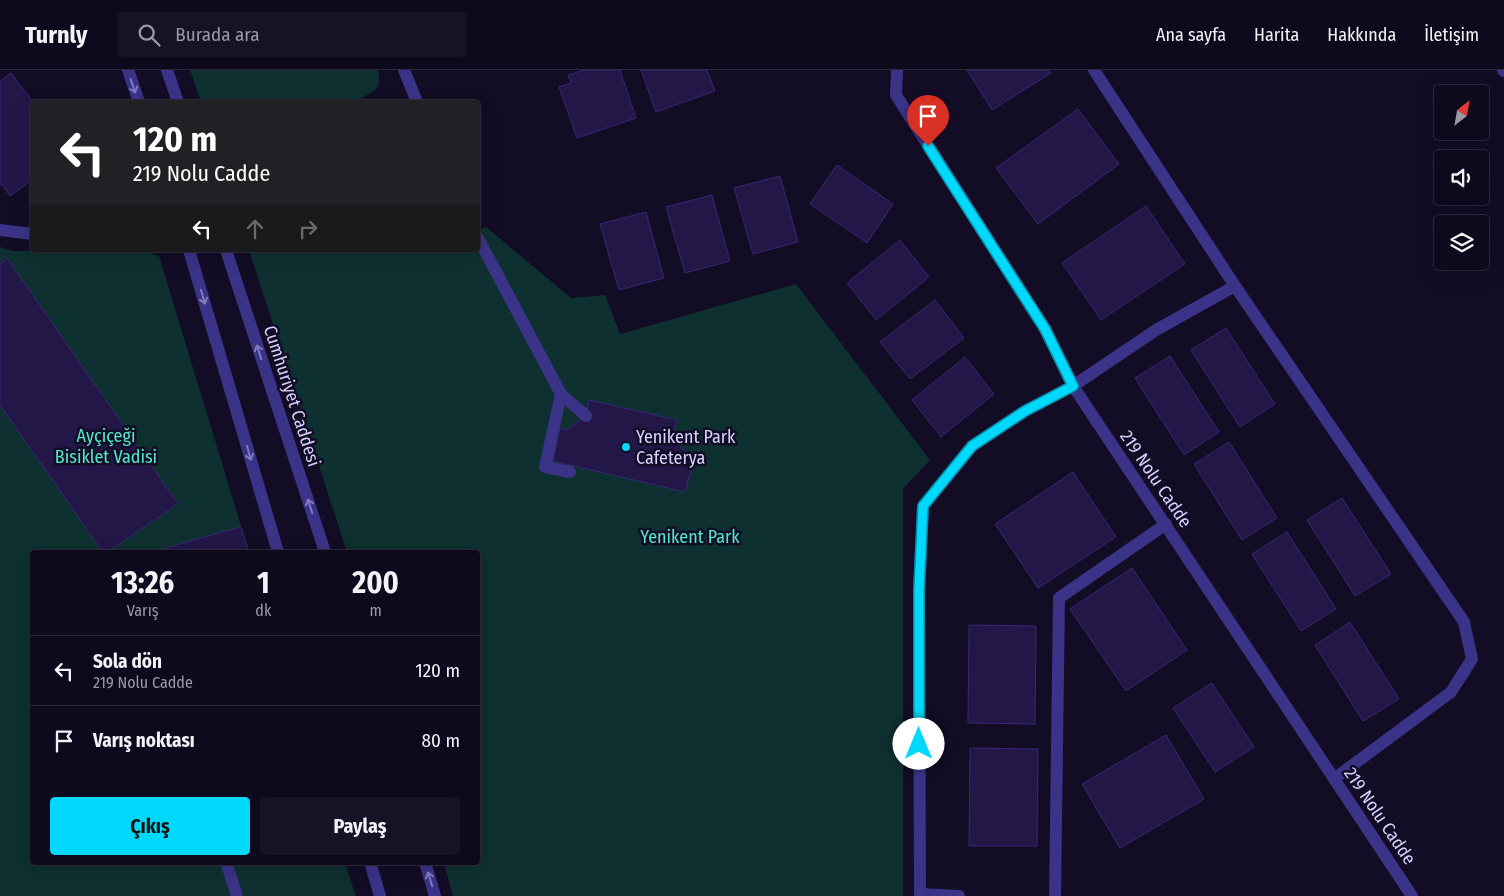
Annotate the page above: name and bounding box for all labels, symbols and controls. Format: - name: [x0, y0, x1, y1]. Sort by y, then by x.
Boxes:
- search box: [117, 12, 467, 57]
- text: Turnly: [25, 21, 87, 49]
- icon: search: [135, 21, 163, 49]
- text: Burada ara: [175, 23, 260, 46]
- text: Ana sayfa: [1156, 24, 1226, 46]
- text: Harita: [1254, 24, 1299, 46]
- text: Hakkında: [1327, 24, 1396, 46]
- text: İletişim: [1424, 24, 1479, 46]
- one-way arrow: [129, 78, 138, 94]
- north arrow: [1434, 85, 1489, 140]
- map controls: [1434, 85, 1489, 270]
- pin: [907, 95, 949, 146]
- icon: arrive: [914, 102, 942, 130]
- text: 120 m: [133, 118, 217, 160]
- icon: left: [50, 120, 115, 185]
- button: sound: [1434, 150, 1489, 205]
- text: 219 Nolu Cadde: [133, 160, 270, 187]
- icon: left: [188, 215, 216, 243]
- icon: ahead: [241, 215, 269, 243]
- icon: right: [294, 215, 322, 243]
- button: layers: [1434, 215, 1489, 270]
- one-way arrow: [198, 288, 208, 304]
- street label: Cumhuriyet Caddesi: [259, 323, 325, 469]
- one-way arrow: [254, 344, 264, 360]
- park label: Ayçiçeği Bisiklet Vadisi: [55, 425, 157, 468]
- place label: Yenikent Park Cafeterya: [636, 426, 736, 469]
- street label: 219 Nolu Cadde: [1115, 426, 1197, 532]
- marker: Yenikent Park Cafeterya: [620, 441, 632, 453]
- one-way arrow: [244, 444, 254, 460]
- one-way arrow: [305, 499, 314, 514]
- park label: Yenikent Park: [640, 526, 740, 548]
- text: 13:26: [111, 565, 174, 601]
- text: 1: [257, 565, 270, 601]
- text: 200: [352, 565, 399, 601]
- text: Varış: [127, 601, 159, 620]
- text: dk: [255, 601, 271, 620]
- text: m: [370, 601, 382, 620]
- text: Sola dön: [93, 650, 162, 673]
- icon: left: [50, 657, 78, 685]
- text: 120 m: [415, 659, 460, 682]
- text: 219 Nolu Cadde: [93, 673, 193, 692]
- position arrow: [892, 717, 944, 769]
- icon: arrive: [50, 727, 78, 755]
- text: Varış noktası: [93, 729, 195, 752]
- text: 80 m: [422, 729, 460, 752]
- street label: 219 Nolu Cadde: [1339, 763, 1421, 869]
- button: Çıkış: [50, 797, 250, 855]
- button: Paylaş: [260, 797, 460, 855]
- one-way arrow: [425, 872, 435, 888]

